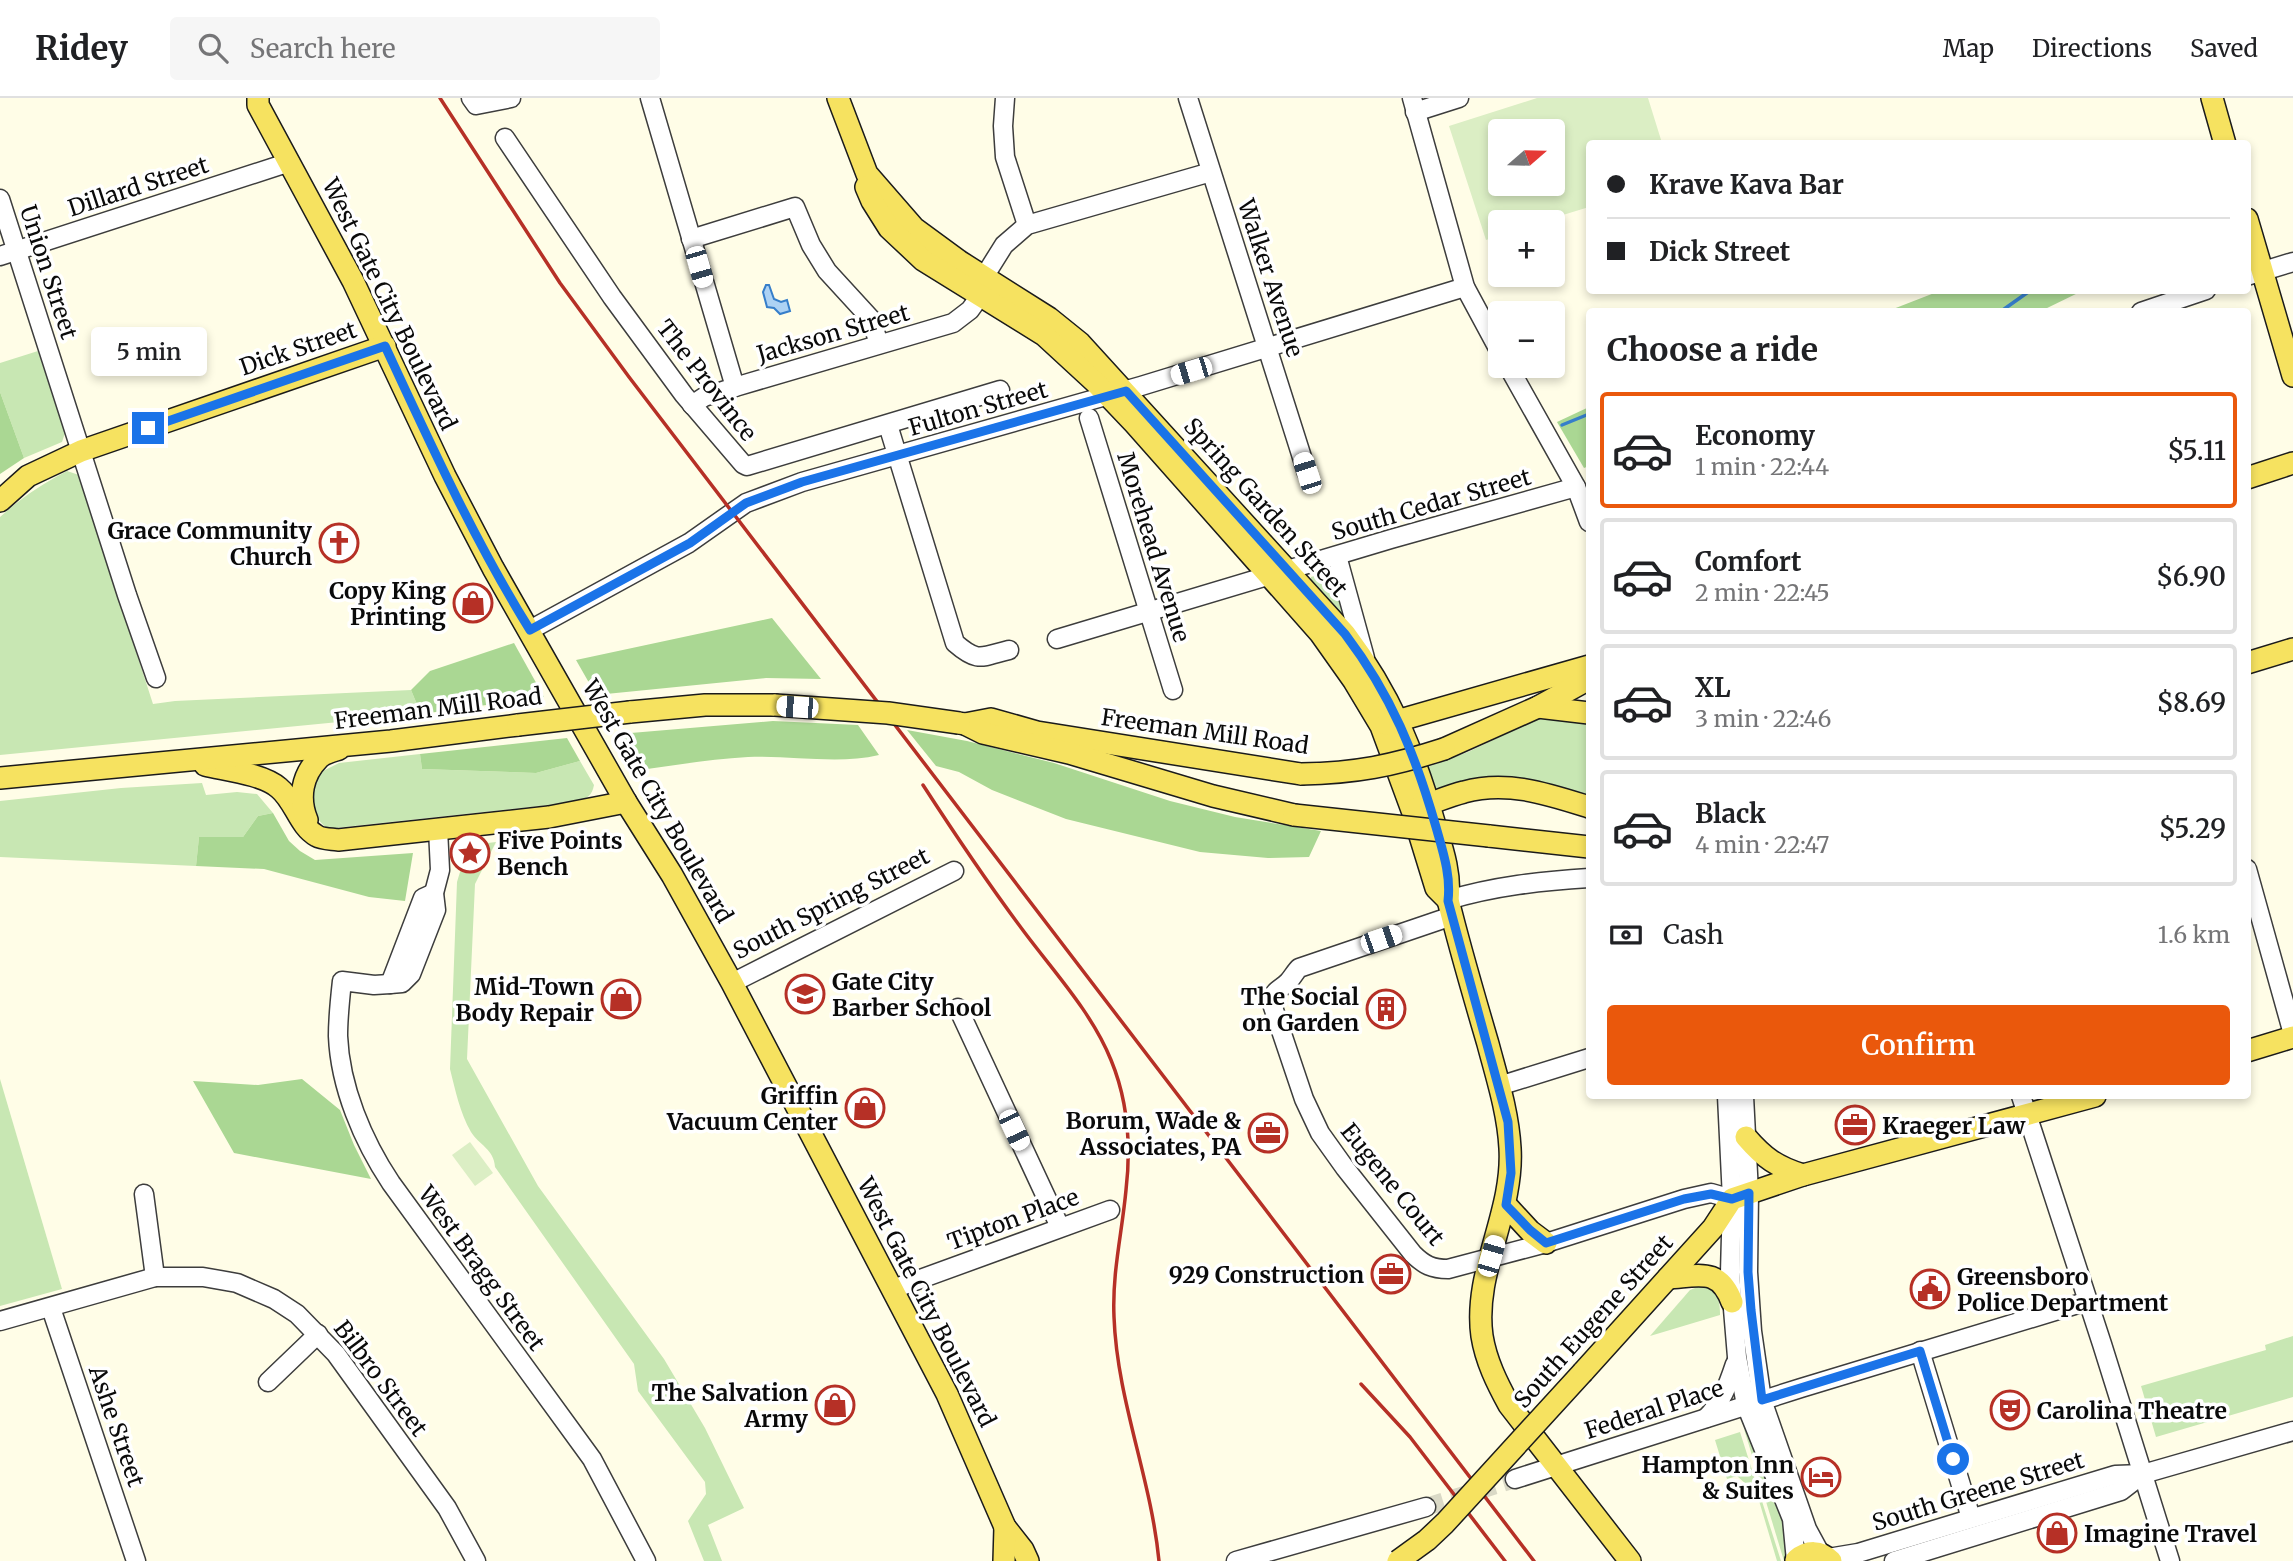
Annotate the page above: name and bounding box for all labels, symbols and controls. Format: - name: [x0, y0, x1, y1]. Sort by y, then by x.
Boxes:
- search box: [170, 17, 660, 80]
- text: Ridey: [35, 28, 128, 69]
- icon: search: [194, 29, 232, 67]
- text: Search here: [250, 32, 396, 65]
- text: Map: [1943, 33, 1994, 64]
- text: Directions: [2032, 33, 2152, 64]
- text: Saved: [2190, 33, 2258, 64]
- north arrow: [1488, 119, 1564, 196]
- map controls: [1488, 119, 1565, 378]
- street label: Dillard Street: [64, 150, 212, 222]
- text: Krave Kava Bar: [1649, 168, 1844, 201]
- street label: West Gate City Boulevard: [316, 173, 464, 435]
- street label: Walker Avenue: [1232, 195, 1310, 361]
- street label: Union Street: [14, 201, 84, 343]
- button: +: [1488, 210, 1565, 287]
- text: Dick Street: [1649, 235, 1790, 268]
- car: [684, 244, 715, 290]
- street label: Jackson Street: [752, 297, 913, 369]
- button: −: [1488, 301, 1565, 378]
- street label: Dick Street: [236, 314, 360, 382]
- street label: The Province: [651, 314, 763, 446]
- callout: 5 min: [90, 327, 206, 376]
- text: Choose a ride: [1607, 330, 1818, 370]
- text: 5 min: [117, 337, 181, 366]
- car: [1168, 355, 1215, 387]
- street label: Fulton Street: [905, 374, 1051, 442]
- route end: [132, 412, 164, 444]
- street label: Spring Garden Street: [1178, 412, 1354, 602]
- icon: car: [1611, 419, 1674, 482]
- text: Economy: [1695, 419, 1815, 452]
- text: $5.11: [2167, 434, 2226, 467]
- street label: Morehead Avenue: [1111, 449, 1197, 645]
- car: [1291, 450, 1324, 496]
- text: 1 min · 22:44: [1695, 452, 1829, 481]
- street label: South Cedar Street: [1328, 462, 1534, 546]
- place label: Grace Community Church: [107, 516, 312, 571]
- church icon: Grace Community Church: [318, 522, 360, 564]
- icon: car: [1611, 545, 1674, 608]
- text: Comfort: [1695, 545, 1801, 578]
- text: $6.90: [2156, 560, 2226, 593]
- place label: Copy King Printing: [329, 576, 447, 631]
- text: 2 min · 22:45: [1695, 578, 1830, 607]
- shop icon: Copy King Printing: [452, 582, 494, 624]
- icon: car: [1611, 671, 1674, 734]
- text: XL: [1695, 671, 1731, 704]
- street label: West Gate City Boulevard: [576, 673, 740, 928]
- street label: Freeman Mill Road: [332, 681, 544, 735]
- text: $8.69: [2156, 686, 2226, 719]
- car: [776, 695, 819, 719]
- street label: Freeman Mill Road: [1099, 702, 1311, 760]
- text: 3 min · 22:46: [1695, 704, 1831, 733]
- icon: car: [1611, 797, 1674, 860]
- text: Black: [1695, 797, 1766, 830]
- text: $5.29: [2159, 812, 2226, 845]
- place label: Five Points Bench: [497, 826, 623, 881]
- text: 4 min · 22:47: [1695, 830, 1829, 859]
- place icon: Five Points Bench: [449, 832, 491, 874]
- street label: South Spring Street: [728, 841, 934, 965]
- icon: cash: [1607, 916, 1645, 954]
- text: Cash: [1663, 918, 1724, 951]
- text: 1.6 km: [2158, 920, 2230, 949]
- car: [1358, 922, 1405, 956]
- place label: Gate City Barber School: [832, 967, 992, 1022]
- place label: Mid-Town Body Repair: [455, 972, 594, 1027]
- school or university icon: Gate City Barber School: [784, 973, 826, 1015]
- shop icon: Mid-Town Body Repair: [600, 978, 642, 1020]
- place label: The Social on Garden: [1241, 982, 1360, 1037]
- building icon: The Social on Garden: [1365, 988, 1407, 1030]
- button: Confirm: [1607, 1005, 2230, 1085]
- place label: Griffin Vacuum Center: [666, 1081, 838, 1136]
- shop icon: Griffin Vacuum Center: [844, 1087, 886, 1129]
- office icon: Kraeger Law: [1834, 1104, 1876, 1146]
- place label: Borum, Wade & Associates, PA: [1065, 1106, 1242, 1162]
- car: [996, 1107, 1033, 1153]
- place label: Kraeger Law: [1882, 1111, 2026, 1140]
- office icon: Borum, Wade & Associates, PA: [1247, 1112, 1289, 1154]
- street label: Eugene Court: [1335, 1117, 1451, 1251]
- street label: West Gate City Boulevard: [851, 1171, 1003, 1432]
- street label: West Bragg Street: [412, 1179, 552, 1356]
- street label: Tipton Place: [943, 1182, 1083, 1256]
- street label: South Eugene Street: [1507, 1228, 1679, 1414]
- car: [1476, 1233, 1507, 1279]
- office icon: 929 Construction: [1370, 1253, 1412, 1295]
- place label: 929 Construction: [1169, 1260, 1364, 1289]
- place label: Greensboro Police Department: [1957, 1262, 2168, 1317]
- public building icon: Greensboro Police Department: [1909, 1268, 1951, 1310]
- street label: Bilbro Street: [328, 1314, 434, 1442]
- street label: Ashe Street: [83, 1361, 151, 1490]
- street label: Federal Place: [1581, 1373, 1727, 1445]
- place label: The Salvation Army: [652, 1378, 808, 1433]
- shop icon: The Salvation Army: [814, 1384, 856, 1426]
- theatre icon: Carolina Theatre: [1989, 1389, 2031, 1431]
- place label: Carolina Theatre: [2037, 1396, 2227, 1425]
- route start: [1937, 1443, 1969, 1475]
- street label: South Greene Street: [1869, 1445, 2087, 1537]
- place label: Hampton Inn & Suites: [1642, 1450, 1794, 1505]
- hotel icon: Hampton Inn & Suites: [1800, 1456, 1842, 1498]
- shop icon: Imagine Travel: [2036, 1512, 2078, 1554]
- place label: Imagine Travel: [2084, 1519, 2257, 1548]

